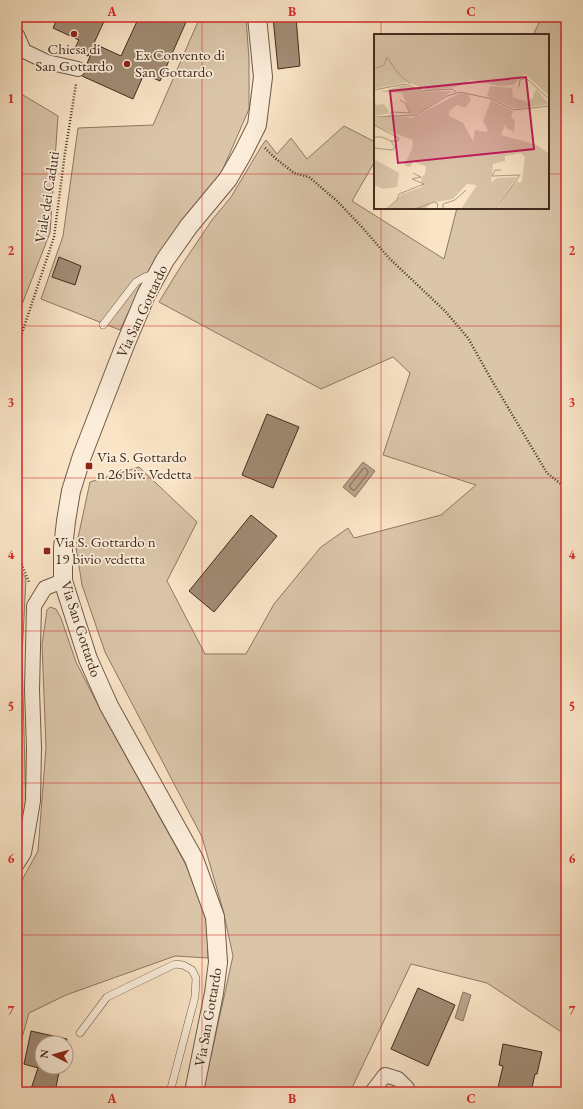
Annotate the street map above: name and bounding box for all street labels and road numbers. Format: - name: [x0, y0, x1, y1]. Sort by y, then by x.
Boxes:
- street label: Viale dei Caduti: [30, 149, 63, 244]
- street label: Via San Gottardo: [112, 261, 171, 360]
- street label: Via San Gottardo: [57, 578, 106, 679]
- street label: Via San Gottardo: [189, 966, 226, 1068]

